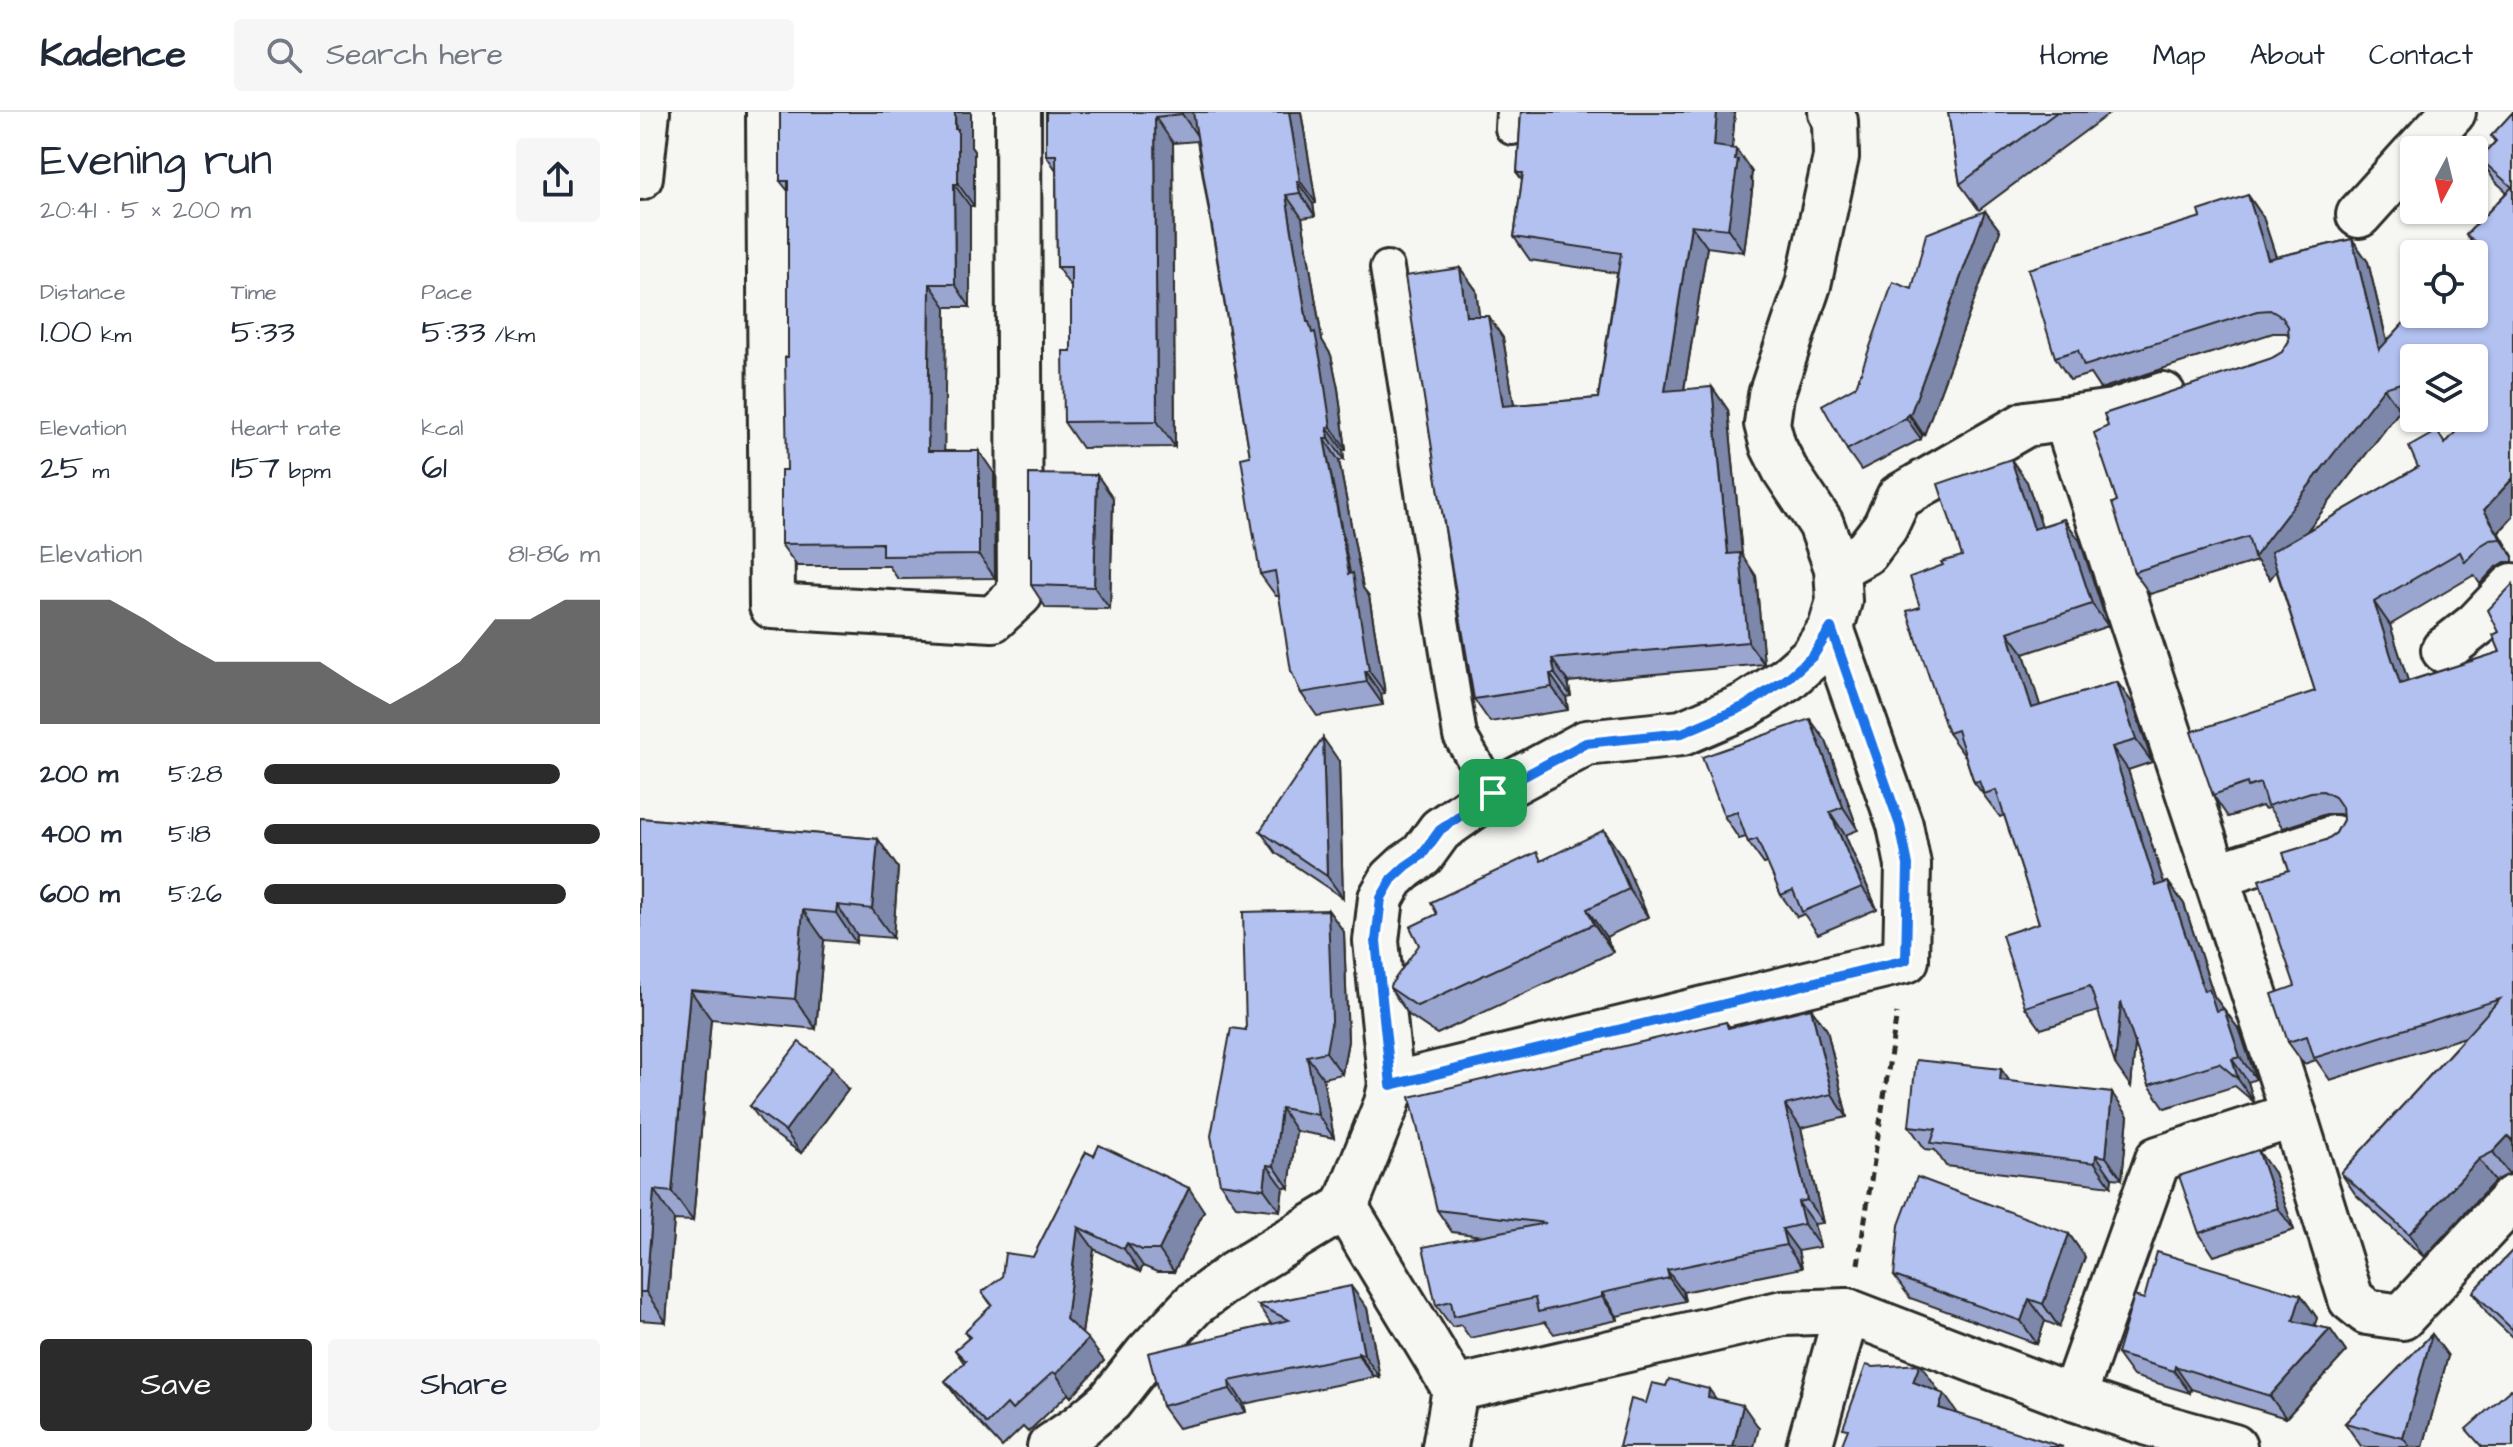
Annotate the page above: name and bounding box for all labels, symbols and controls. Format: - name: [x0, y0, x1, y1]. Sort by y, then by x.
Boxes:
- search box: [234, 19, 794, 91]
- text: Kadence: [40, 29, 186, 81]
- icon: search: [262, 33, 306, 77]
- text: Search here: [326, 34, 503, 76]
- text: Home: [2039, 36, 2109, 75]
- text: Map: [2153, 36, 2206, 75]
- text: About: [2250, 36, 2325, 75]
- text: Contact: [2369, 36, 2473, 75]
- text: Evening run: [40, 131, 272, 192]
- north arrow: [2400, 136, 2488, 224]
- map controls: [2400, 136, 2488, 432]
- button: share: [516, 138, 600, 222]
- text: 20:41 · 5 × 200 m: [40, 192, 251, 228]
- button: locate: [2400, 240, 2488, 328]
- text: Distance: [40, 277, 126, 308]
- text: Time: [231, 277, 277, 308]
- text: Pace: [421, 277, 472, 308]
- text: 1.00: [40, 308, 92, 356]
- text: 5:33: [231, 308, 295, 356]
- text: 5:33: [421, 308, 486, 356]
- text: km: [92, 320, 131, 351]
- text: /km: [486, 320, 535, 351]
- button: layers: [2400, 344, 2488, 432]
- text: Elevation: [40, 413, 127, 444]
- text: Heart rate: [231, 413, 341, 444]
- text: kcal: [421, 413, 463, 444]
- text: 25: [40, 444, 84, 492]
- text: 157: [231, 444, 280, 492]
- text: 61: [421, 444, 447, 492]
- text: m: [84, 456, 109, 487]
- text: bpm: [280, 456, 331, 487]
- text: Elevation: [40, 536, 142, 572]
- text: 81–86 m: [508, 536, 600, 572]
- text: 200 m: [40, 756, 118, 792]
- text: 5:28: [168, 756, 223, 792]
- pin: [1459, 759, 1527, 827]
- icon: arrive: [1471, 771, 1515, 815]
- text: 400 m: [40, 816, 121, 852]
- text: 5:18: [168, 816, 211, 852]
- text: 600 m: [40, 876, 120, 912]
- text: 5:26: [168, 876, 222, 912]
- button: Save: [40, 1339, 312, 1431]
- button: Share: [328, 1339, 600, 1431]

